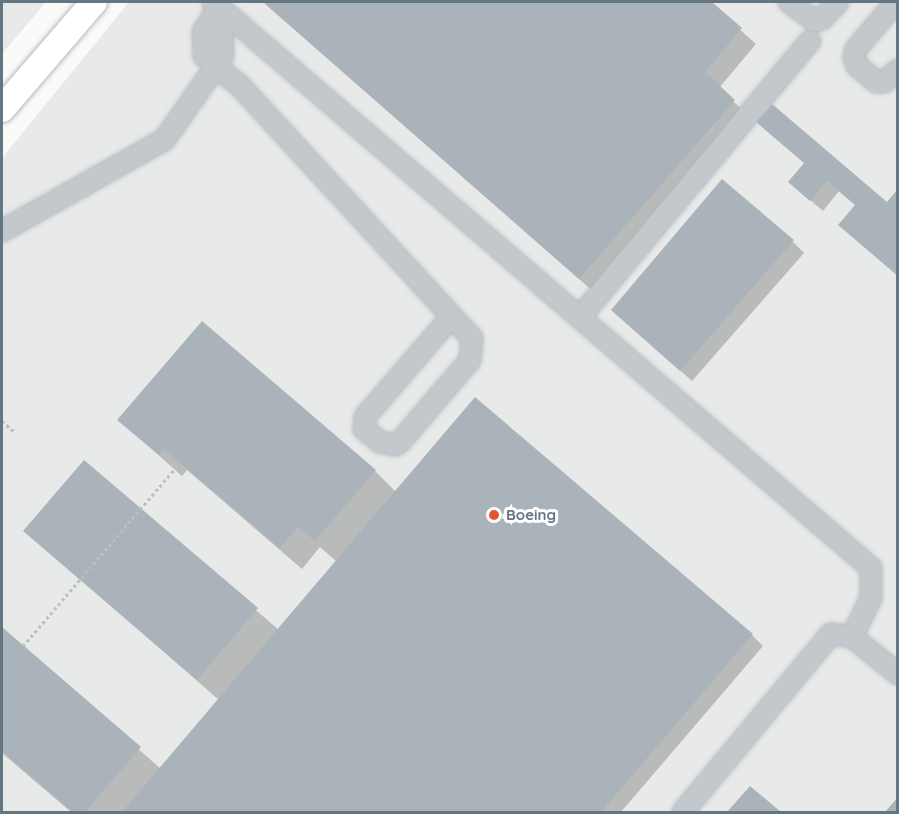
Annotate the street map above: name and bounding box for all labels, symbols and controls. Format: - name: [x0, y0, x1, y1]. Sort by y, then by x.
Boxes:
- place label: Boeing: [506, 506, 556, 524]
- marker: Boeing: [487, 508, 501, 522]

